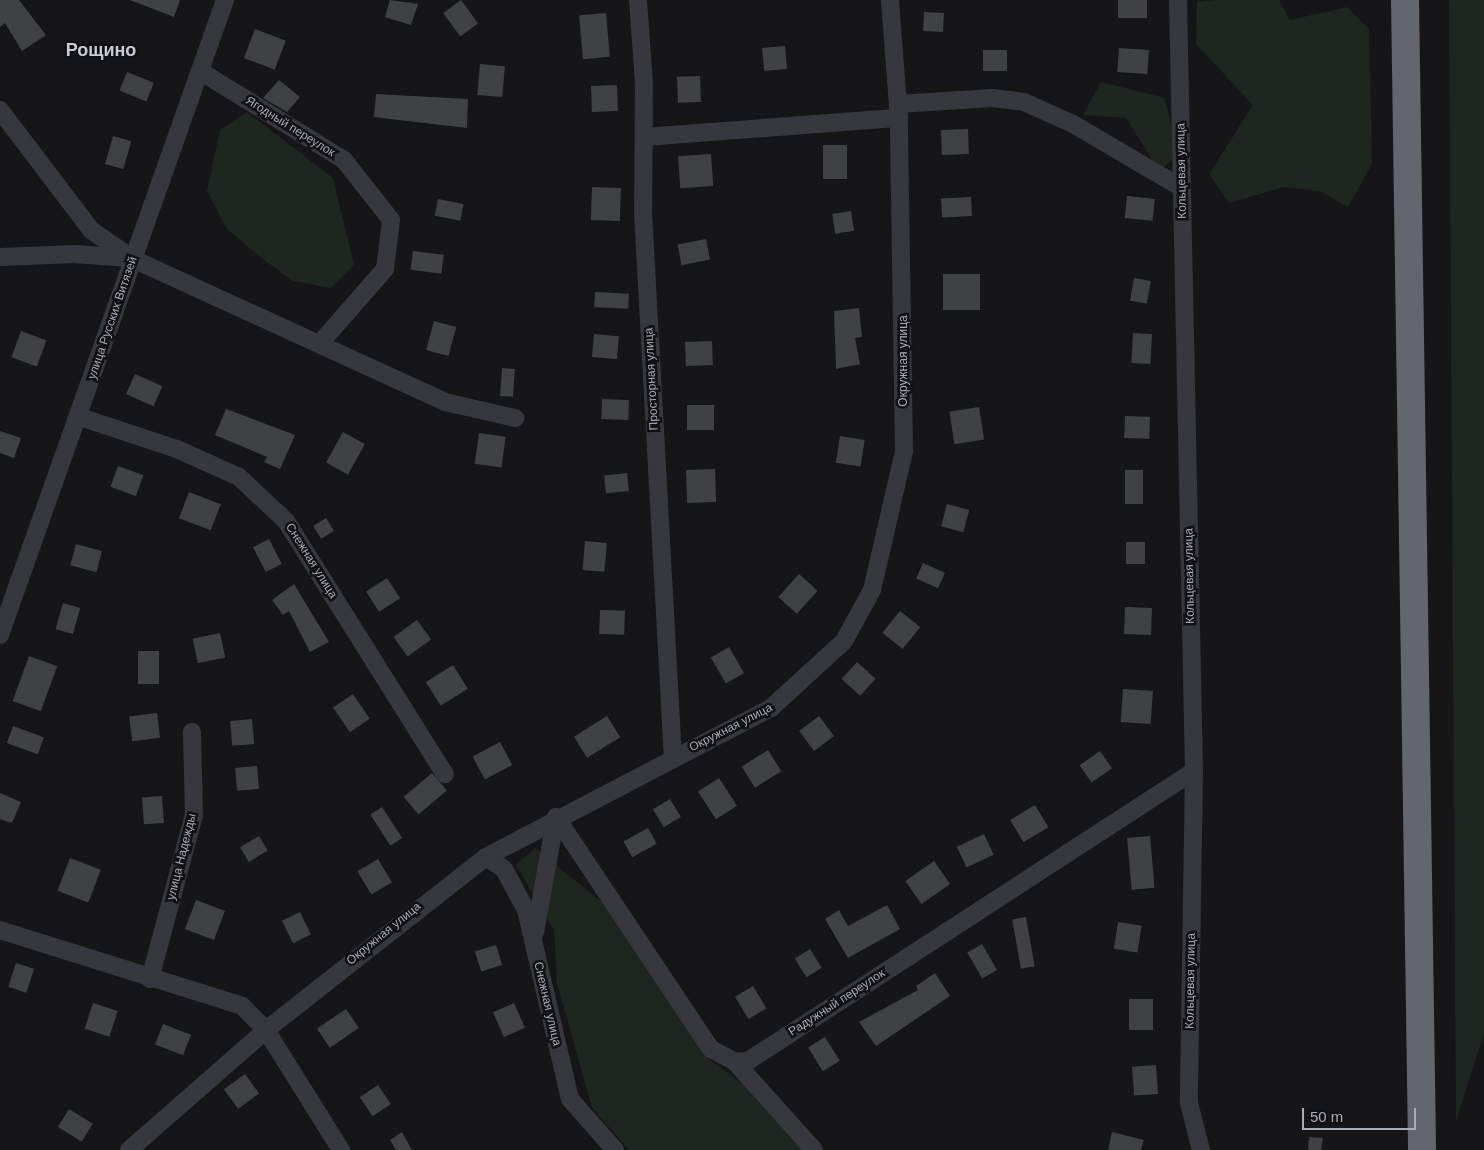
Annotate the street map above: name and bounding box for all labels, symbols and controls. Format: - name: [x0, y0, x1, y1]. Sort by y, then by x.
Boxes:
- district label: Рощино: [66, 39, 136, 61]
- street label: Ягодный переулок: [243, 94, 337, 160]
- street label: Кольцевая улица: [1174, 123, 1190, 219]
- street label: улица Русских Витязей: [85, 255, 141, 381]
- street label: Окружная улица: [897, 315, 911, 407]
- street label: Просторная улица: [642, 327, 662, 431]
- street label: Снежная улица: [282, 521, 340, 601]
- street label: Кольцевая улица: [1182, 528, 1198, 624]
- street label: Окружная улица: [687, 701, 775, 755]
- street label: улица Надежды: [164, 812, 200, 902]
- street label: Окружная улица: [344, 900, 424, 968]
- street label: Кольцевая улица: [1183, 933, 1199, 1029]
- street label: Снежная улица: [530, 960, 564, 1048]
- street label: Радужный переулок: [786, 966, 888, 1040]
- scale bar: [1304, 1098, 1418, 1130]
- text: 50 m: [1310, 1108, 1343, 1125]

